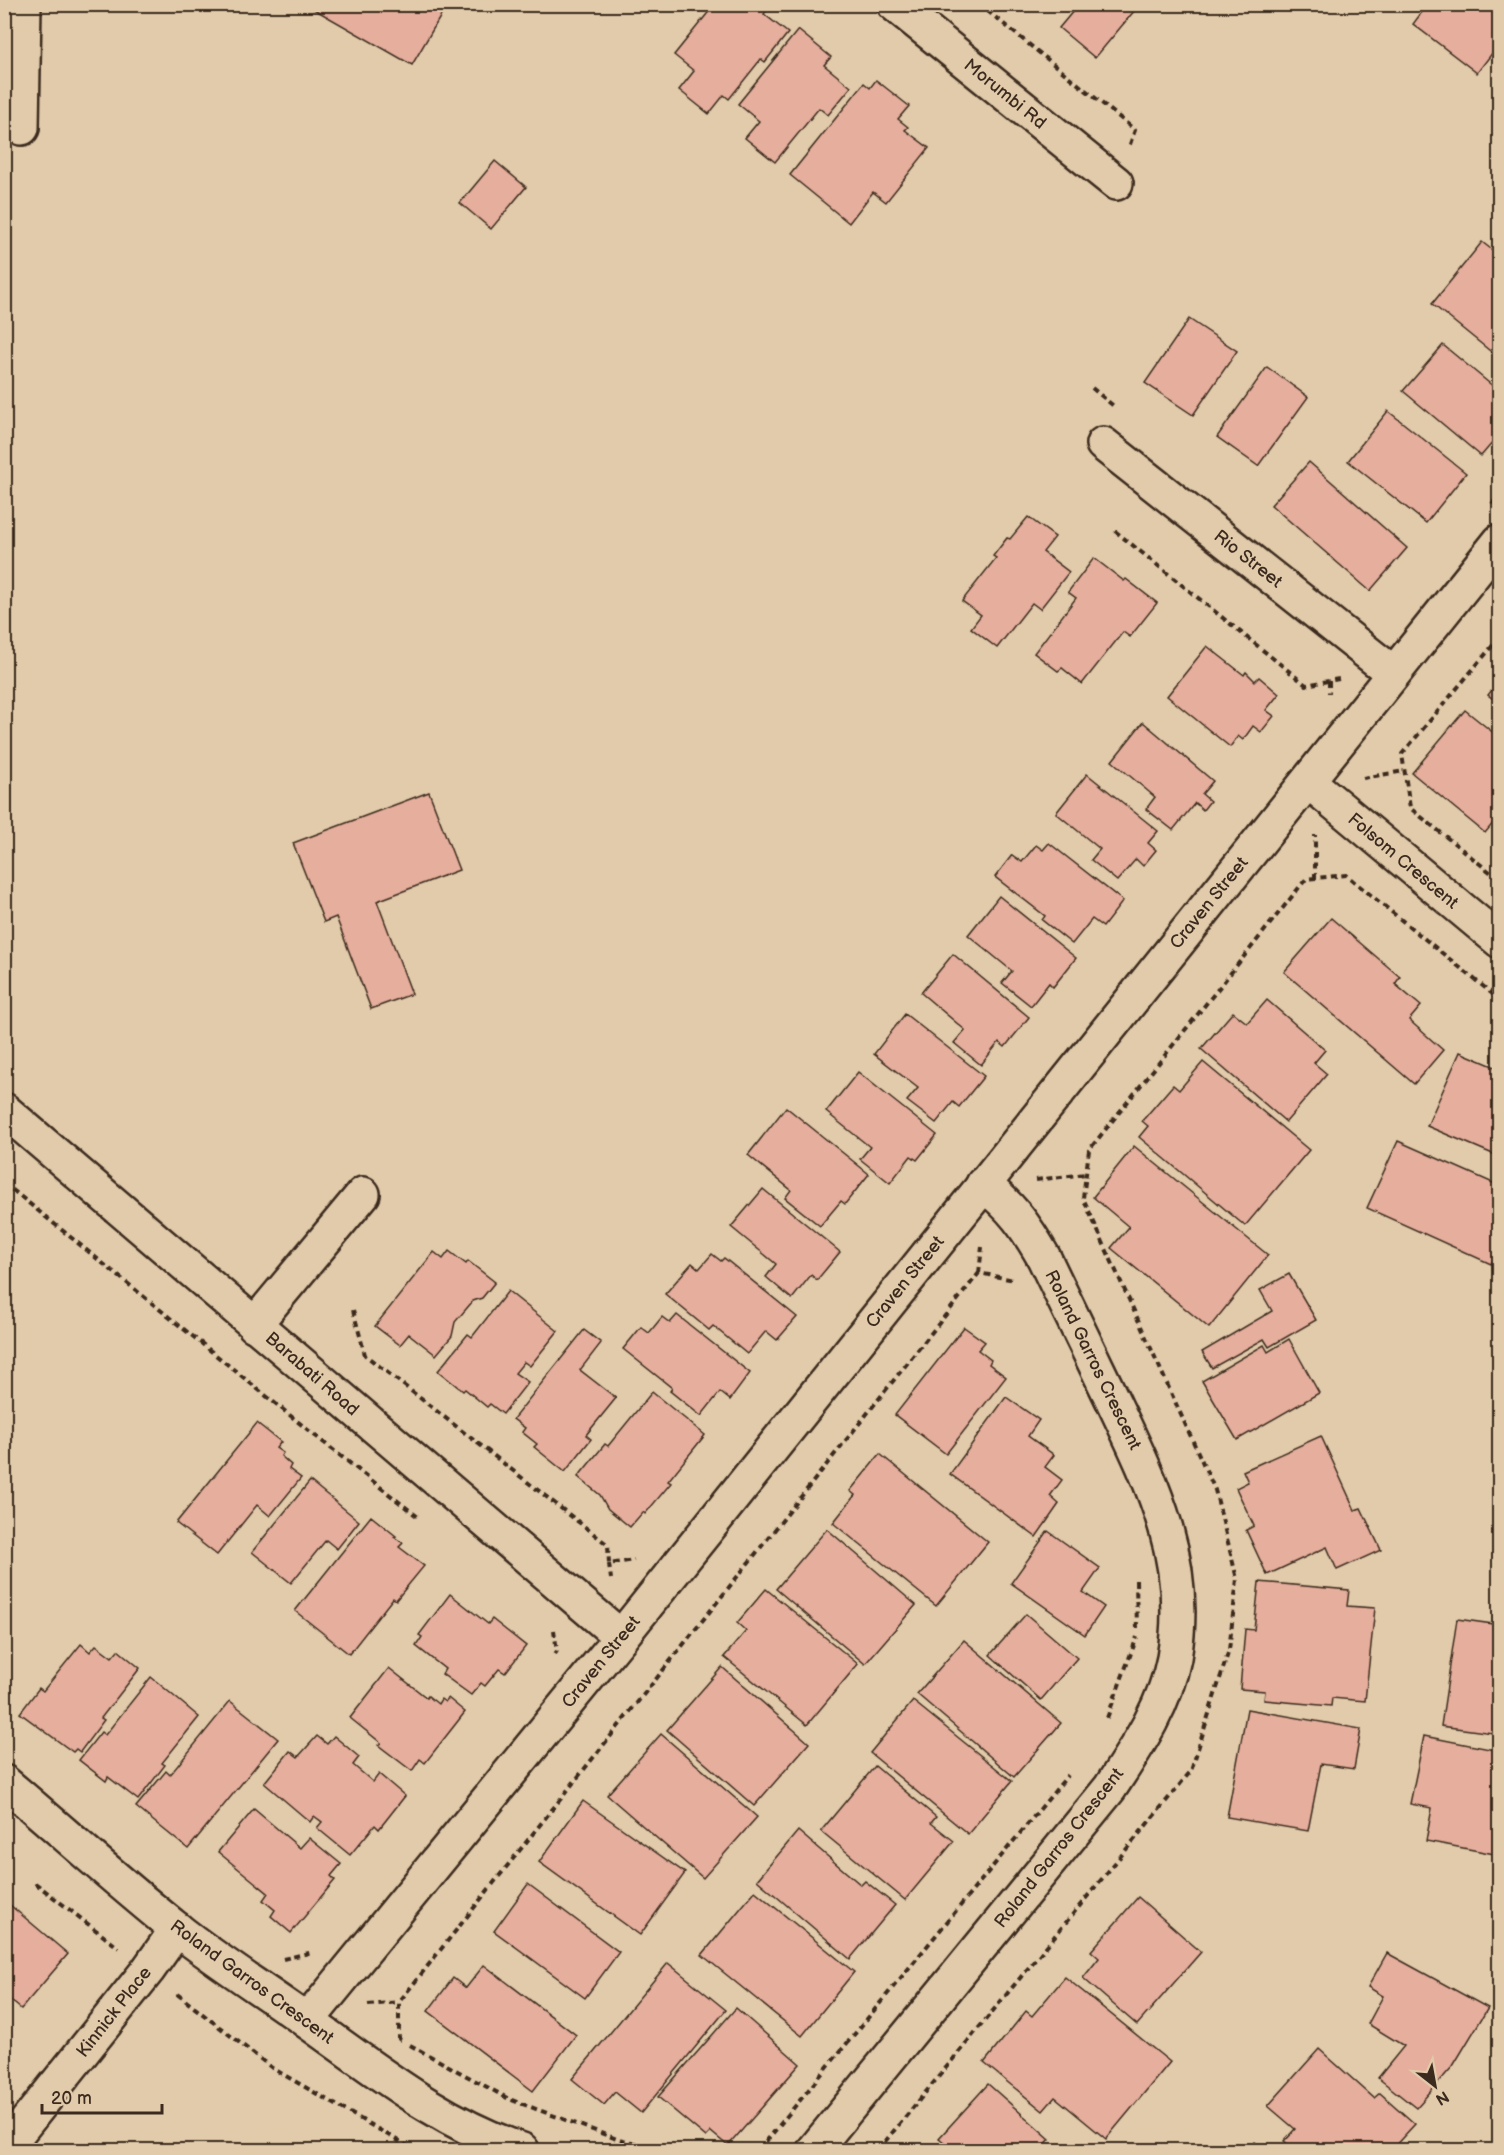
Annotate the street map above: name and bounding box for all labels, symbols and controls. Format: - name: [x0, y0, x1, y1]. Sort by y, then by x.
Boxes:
- street label: Morumbi Rd: [960, 54, 1050, 134]
- street label: Rio Street: [1210, 526, 1287, 593]
- street label: Folsom Crescent: [1343, 809, 1463, 914]
- street label: Craven Street: [1165, 852, 1253, 953]
- street label: Craven Street: [861, 1231, 949, 1332]
- street label: Roland Garros Crescent: [1040, 1267, 1146, 1454]
- street label: Barabati Road: [261, 1328, 363, 1420]
- street label: Craven Street: [557, 1611, 645, 1712]
- street label: Roland Garros Crescent: [990, 1763, 1128, 1932]
- street label: Roland Garros Crescent: [166, 1916, 338, 2049]
- street label: Kinnick Place: [72, 1962, 156, 2062]
- north arrow: [1405, 2056, 1465, 2116]
- scale bar: [42, 2077, 162, 2115]
- text: N: [1432, 2086, 1452, 2109]
- text: 20 m: [51, 2088, 92, 2109]

